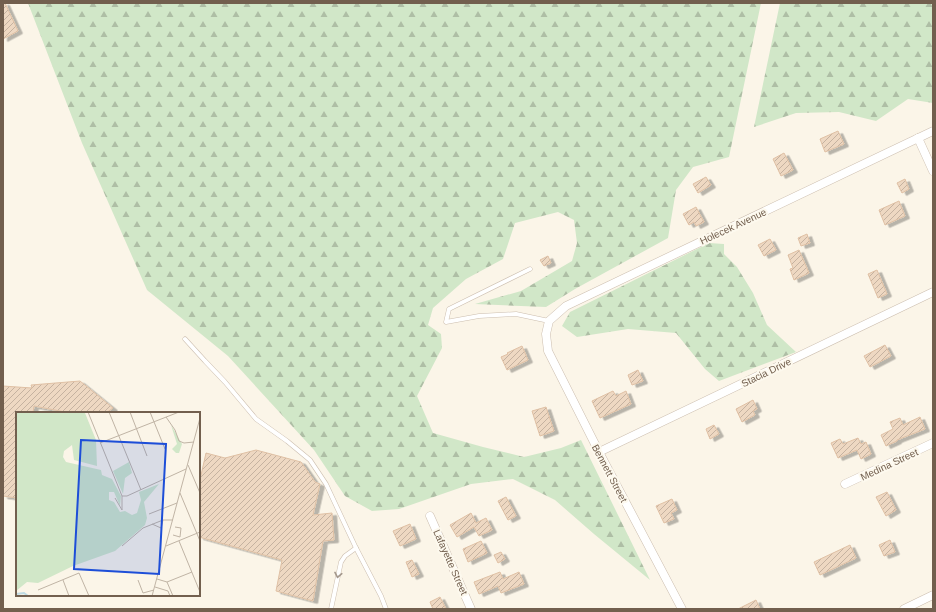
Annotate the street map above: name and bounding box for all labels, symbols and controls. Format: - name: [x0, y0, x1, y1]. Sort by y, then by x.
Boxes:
- street label: Holecek Avenue: [698, 206, 769, 247]
- street label: Stacia Drive: [740, 355, 793, 389]
- inset map: [16, 412, 200, 596]
- street label: Bennett Street: [590, 442, 630, 504]
- street label: Medina Street: [859, 446, 920, 483]
- street label: Lafayette Street: [431, 528, 470, 597]
- one-way arrow: [334, 572, 342, 578]

